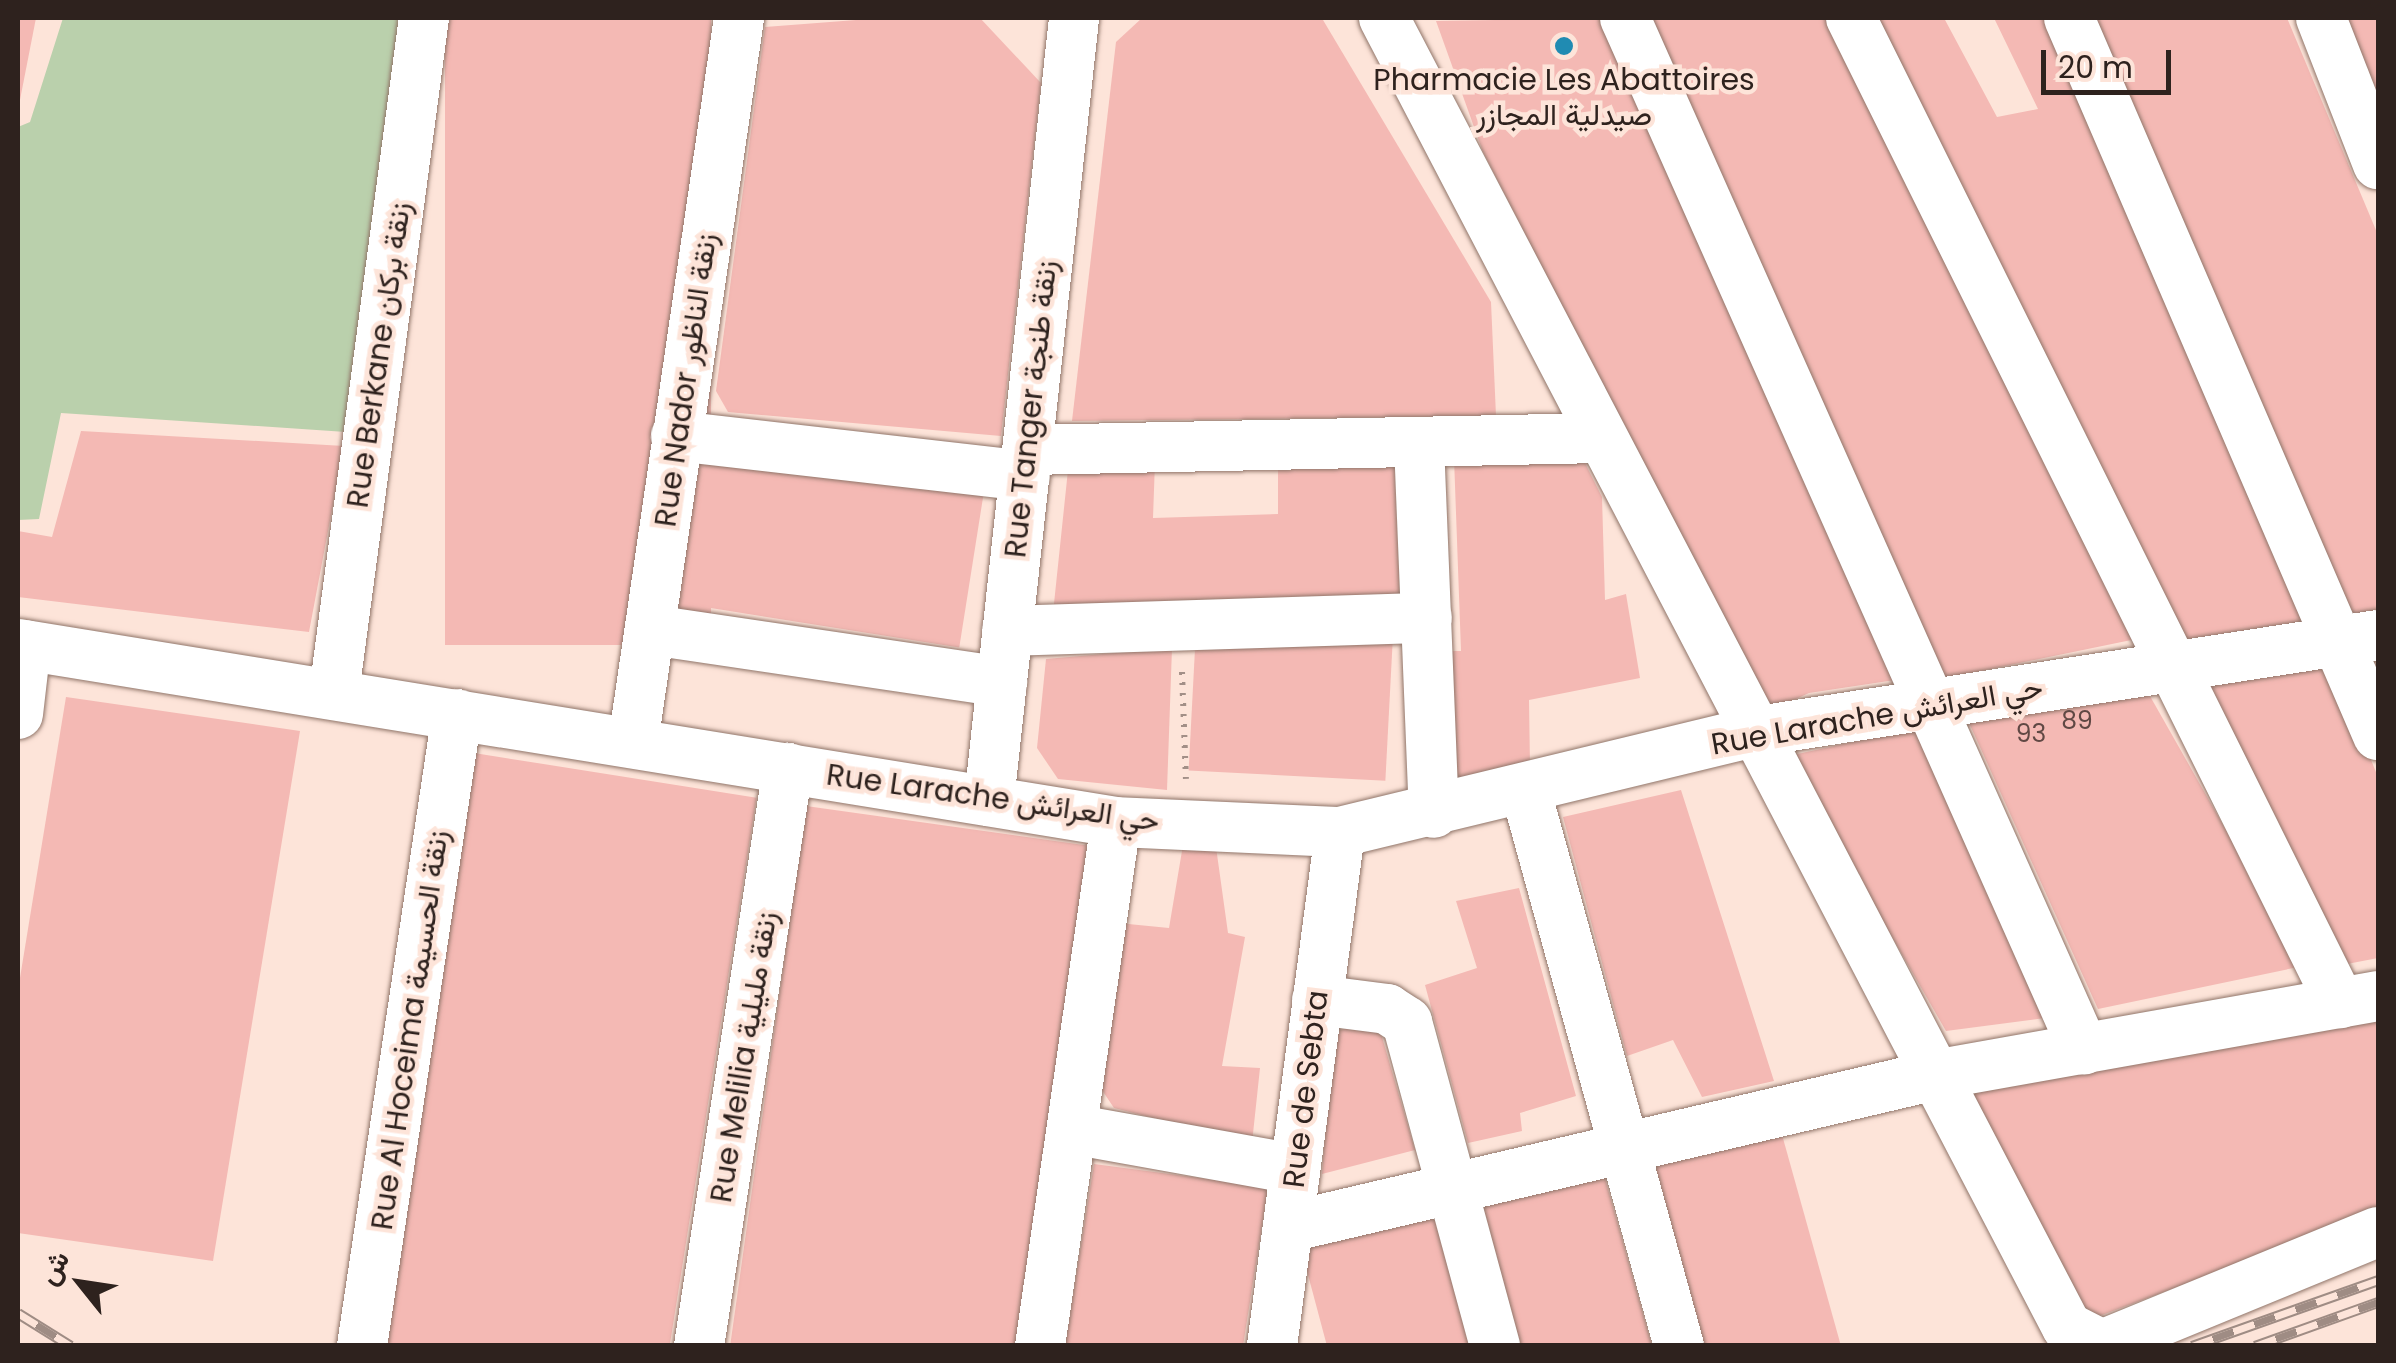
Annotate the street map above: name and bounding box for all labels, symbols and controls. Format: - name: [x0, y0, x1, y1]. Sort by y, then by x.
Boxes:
- scale bar: [2046, 30, 2176, 92]
- marker: Pharmacie Les Abattoires صيدلية المجازر: [1553, 35, 1575, 57]
- text: 20 m: [2058, 46, 2133, 89]
- place label: Pharmacie Les Abattoires صيدلية المجازر: [1373, 62, 1755, 132]
- street label: Rue Berkane زنقة بركان: [340, 200, 418, 510]
- street label: Rue Nador زنقة الناظور: [648, 231, 724, 529]
- street label: Rue Tanger زنقة طنجة: [997, 259, 1065, 559]
- street label: Rue Larache حي العرائش: [1708, 669, 2046, 763]
- house number: 89: [2061, 706, 2093, 736]
- house number: 93: [2016, 719, 2046, 749]
- street label: Rue Larache حي العرائش: [824, 757, 1162, 839]
- street label: Rue Al Hoceima زنقة الحسيمة: [364, 828, 456, 1232]
- street label: Rue Melilia زنقة مليلية: [703, 909, 785, 1205]
- street label: Rue de Sebta: [1276, 988, 1336, 1190]
- north arrow: [30, 1233, 130, 1333]
- text: ش: [28, 1243, 79, 1292]

